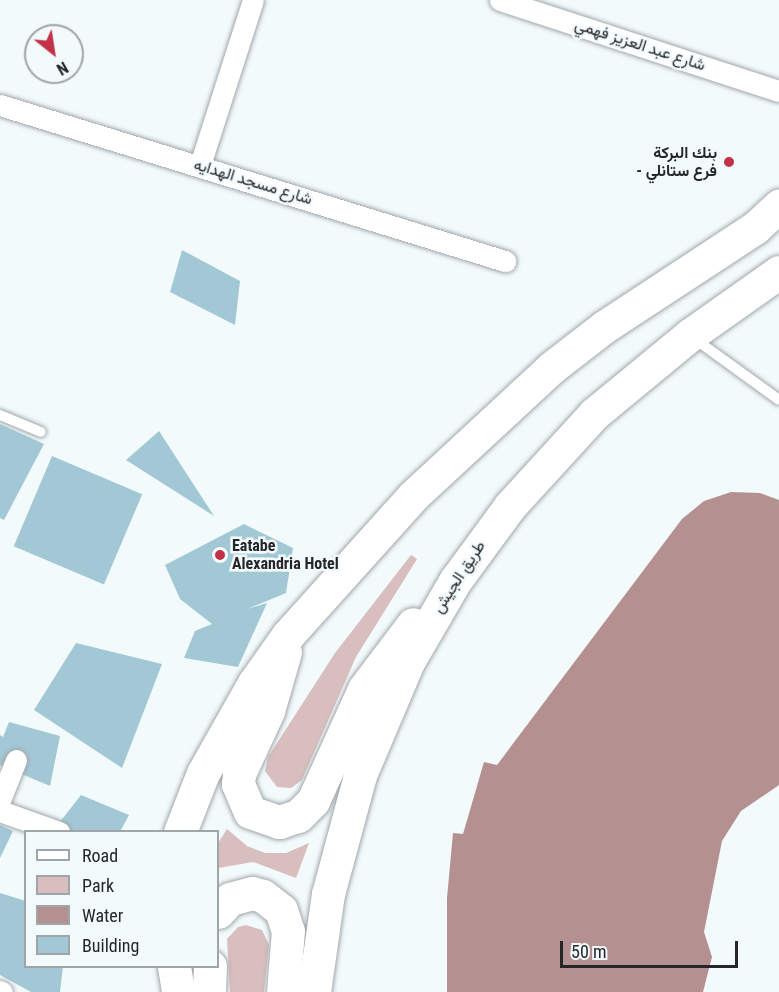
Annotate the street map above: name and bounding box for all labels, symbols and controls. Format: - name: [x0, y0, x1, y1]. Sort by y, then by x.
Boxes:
- street label: شارع عبد العزيز فهمي: [572, 15, 708, 75]
- north arrow: [24, 24, 84, 84]
- text: N: [53, 58, 71, 79]
- place label: بنك البركة - فرع ستانلي: [636, 143, 717, 181]
- street label: شارع مسجد الهدايه: [191, 155, 315, 209]
- marker: بنك البركة - فرع ستانلي: [722, 155, 736, 169]
- place label: Eatabe Alexandria Hotel: [232, 536, 339, 574]
- street label: طريق الجيش: [429, 537, 489, 617]
- marker: Eatabe Alexandria Hotel: [213, 548, 227, 562]
- legend: [24, 830, 219, 968]
- text: Road: [82, 845, 118, 866]
- text: Park: [82, 875, 114, 896]
- text: Water: [82, 905, 123, 926]
- scale bar: [563, 929, 742, 967]
- text: Building: [82, 935, 139, 956]
- text: 50 m: [571, 941, 606, 962]

